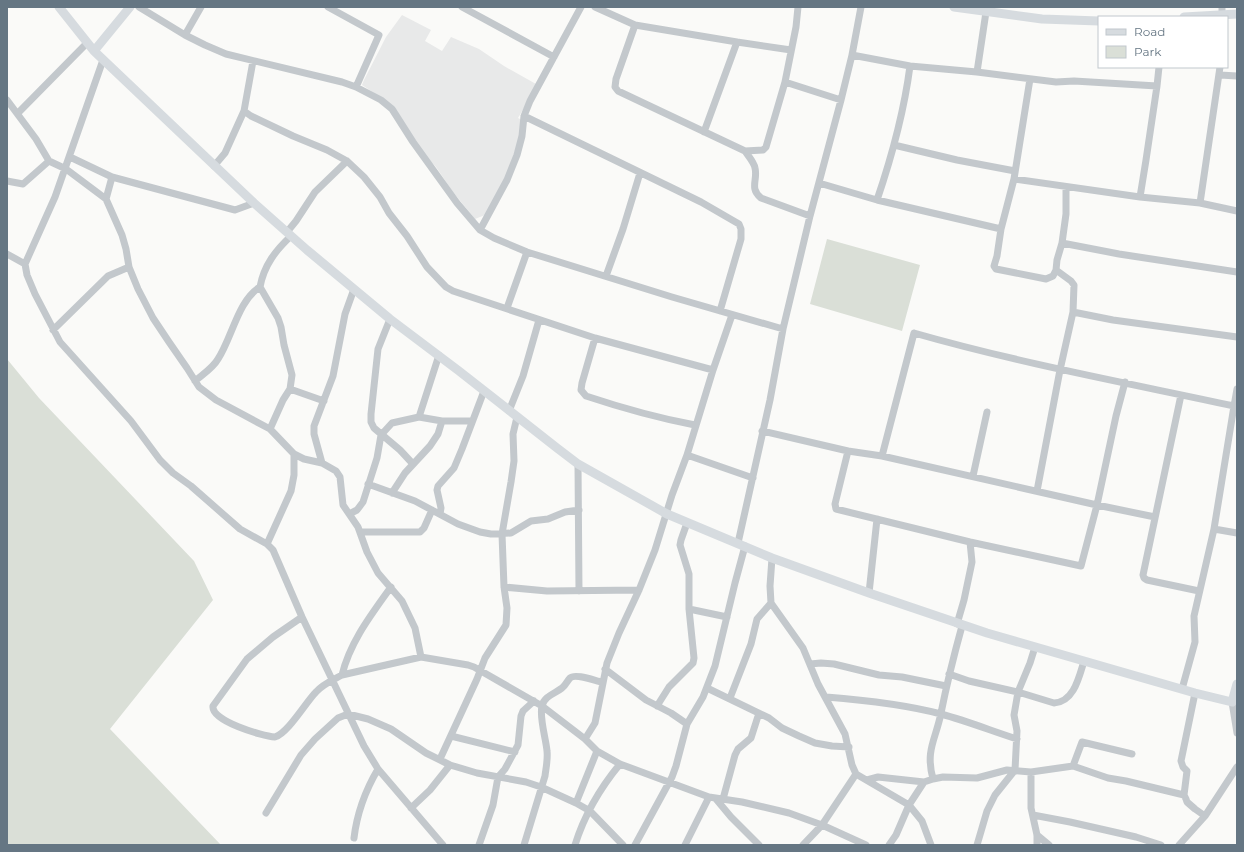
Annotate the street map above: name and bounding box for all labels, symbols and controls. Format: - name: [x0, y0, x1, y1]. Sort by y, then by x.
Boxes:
- legend: [1098, 16, 1228, 68]
- text: Road: [1134, 24, 1165, 39]
- text: Park: [1134, 44, 1162, 59]

